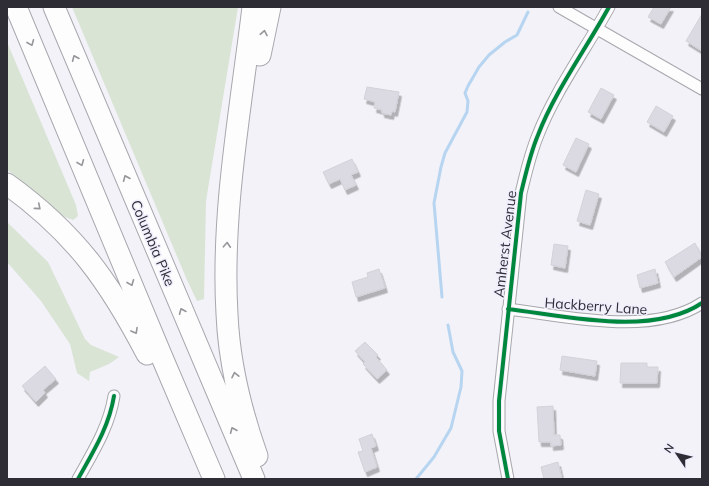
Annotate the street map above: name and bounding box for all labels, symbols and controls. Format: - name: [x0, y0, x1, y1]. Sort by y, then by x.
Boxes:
- one-way arrow: [260, 30, 268, 36]
- one-way arrow: [27, 39, 35, 46]
- one-way arrow: [72, 55, 80, 62]
- one-way arrow: [76, 158, 84, 166]
- one-way arrow: [123, 175, 131, 183]
- street label: Amherst Avenue: [490, 189, 520, 299]
- street label: Columbia Pike: [127, 197, 179, 289]
- one-way arrow: [33, 203, 41, 210]
- one-way arrow: [222, 242, 231, 248]
- one-way arrow: [126, 279, 134, 286]
- street label: Hackberry Lane: [544, 293, 648, 319]
- one-way arrow: [179, 307, 187, 315]
- one-way arrow: [130, 327, 137, 334]
- one-way arrow: [231, 372, 239, 378]
- one-way arrow: [230, 427, 238, 435]
- north arrow: [657, 434, 697, 474]
- text: N: [661, 441, 677, 456]

